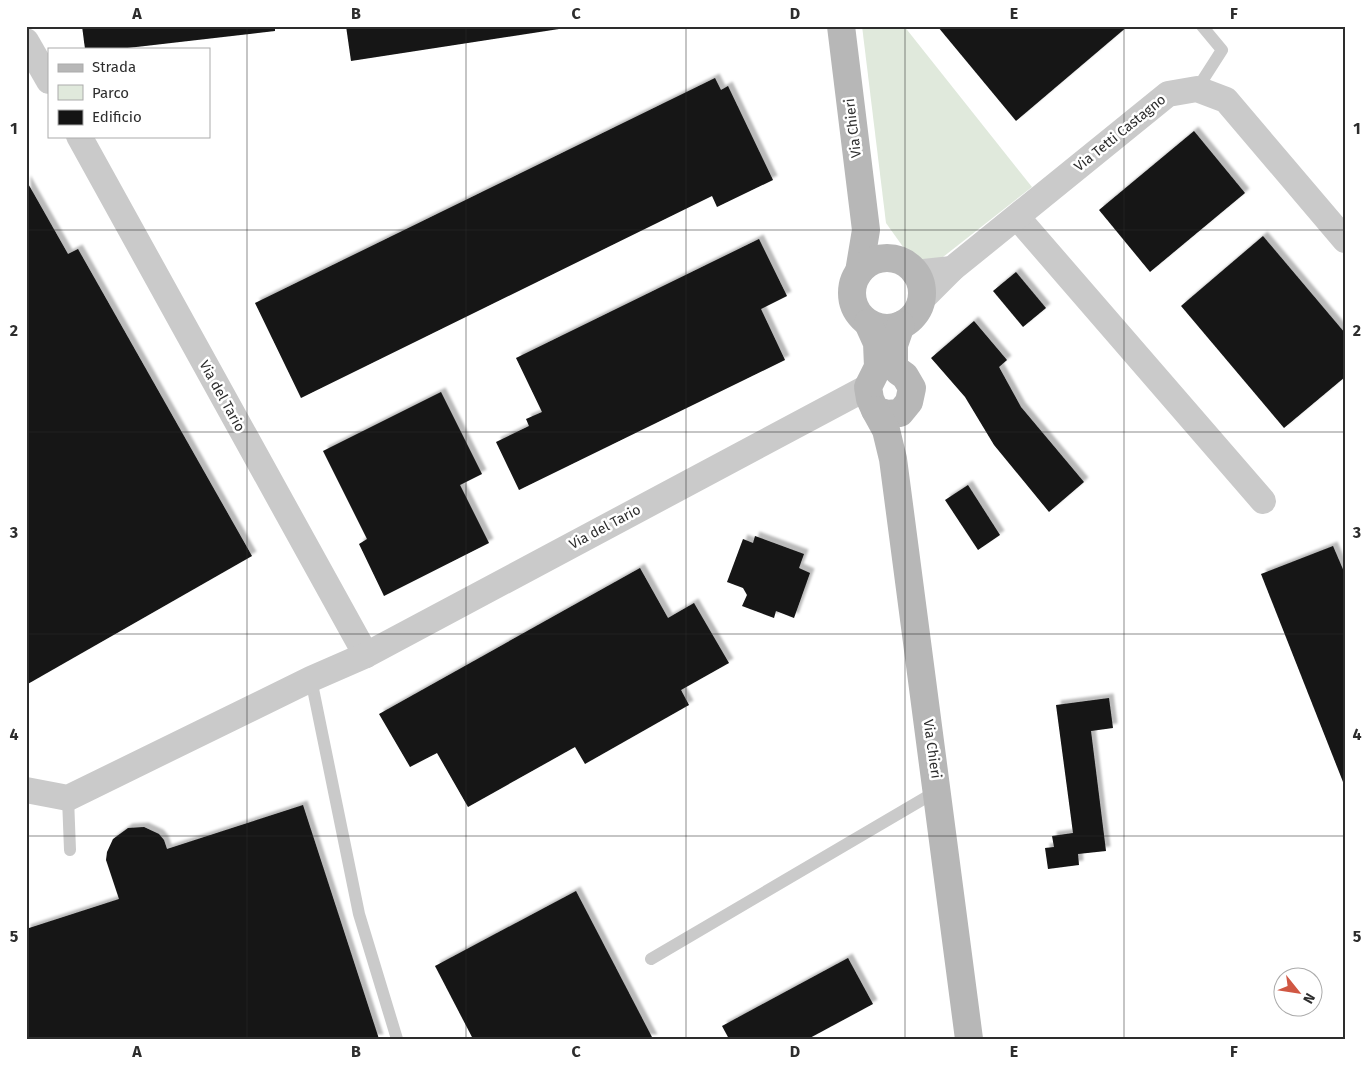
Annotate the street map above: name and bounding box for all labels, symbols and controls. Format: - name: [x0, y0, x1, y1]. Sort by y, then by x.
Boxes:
- text: A: [131, 4, 142, 23]
- text: B: [351, 4, 361, 23]
- text: C: [571, 4, 581, 23]
- text: D: [790, 4, 800, 23]
- text: E: [1010, 4, 1018, 23]
- text: F: [1230, 4, 1238, 23]
- legend: [48, 48, 210, 138]
- text: Strada: [92, 58, 136, 76]
- text: Parco: [92, 84, 129, 102]
- street label: Via Tetti Castagno: [1071, 91, 1169, 175]
- street label: Via Chieri: [841, 97, 865, 159]
- text: Edificio: [92, 108, 142, 126]
- text: 1: [10, 119, 18, 138]
- text: 1: [1353, 119, 1361, 138]
- text: 2: [10, 321, 18, 340]
- text: 2: [1353, 321, 1361, 340]
- street label: Via del Tario: [196, 358, 248, 434]
- street label: Via del Tario: [566, 501, 644, 553]
- text: 3: [9, 523, 18, 542]
- text: 3: [1352, 523, 1361, 542]
- street label: Via Chieri: [919, 718, 945, 780]
- text: 4: [9, 725, 19, 744]
- text: 4: [1352, 725, 1362, 744]
- text: 5: [10, 927, 19, 946]
- text: 5: [1353, 927, 1362, 946]
- north arrow: [1274, 968, 1324, 1018]
- text: N: [1299, 990, 1319, 1007]
- text: A: [131, 1042, 142, 1061]
- text: B: [351, 1042, 361, 1061]
- text: C: [571, 1042, 581, 1061]
- text: D: [790, 1042, 800, 1061]
- text: E: [1010, 1042, 1018, 1061]
- text: F: [1230, 1042, 1238, 1061]

